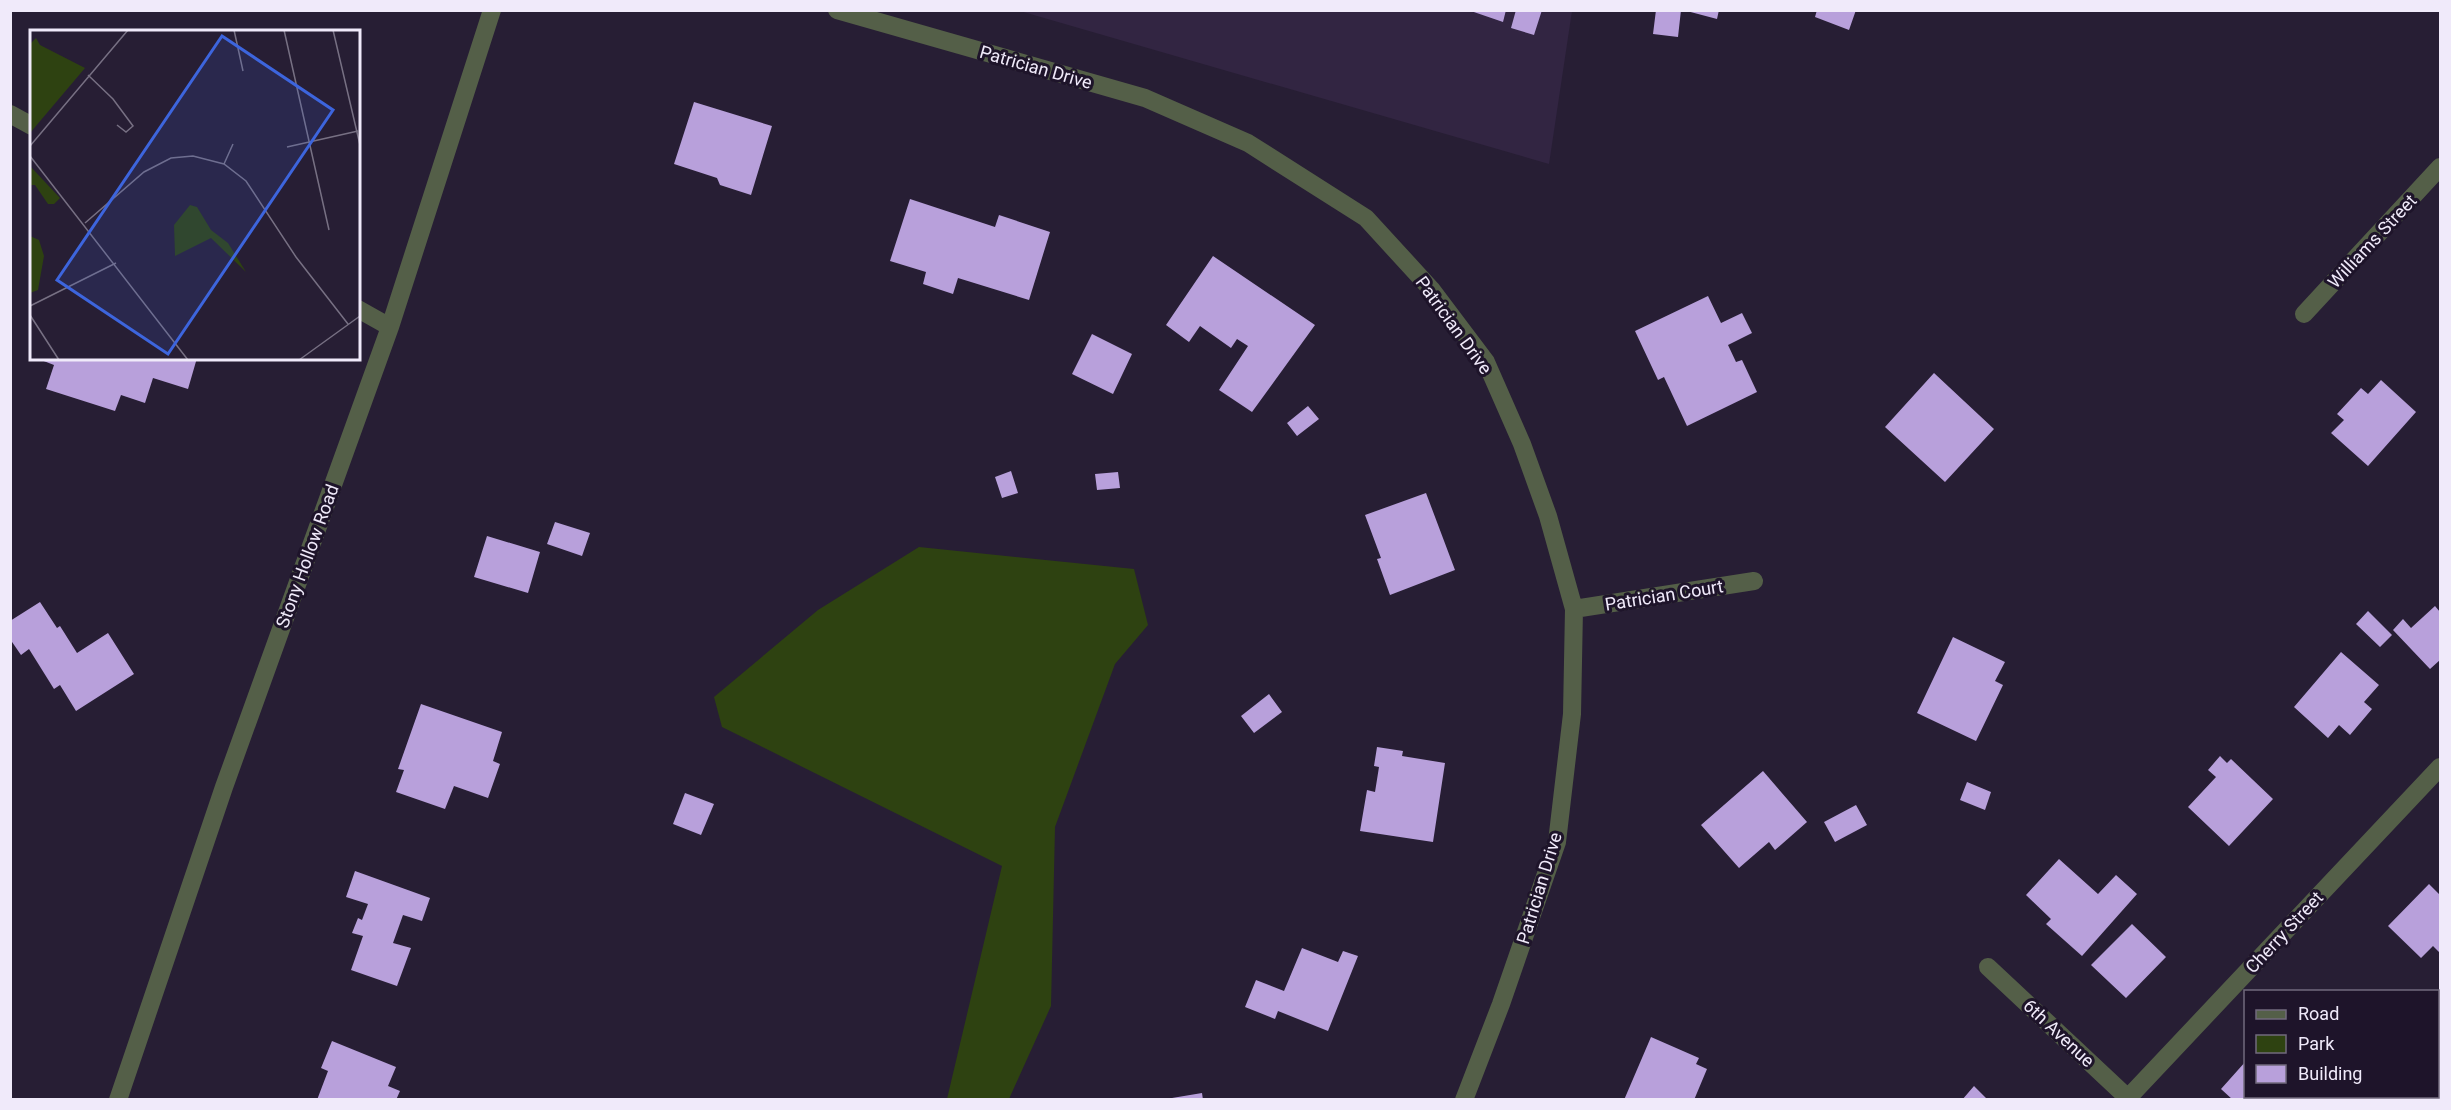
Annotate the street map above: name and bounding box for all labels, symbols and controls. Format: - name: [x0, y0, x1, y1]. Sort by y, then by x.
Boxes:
- inset map: [30, 30, 360, 360]
- street label: Patrician Drive: [977, 41, 1095, 93]
- street label: Williams Street: [2323, 190, 2421, 292]
- street label: Patrician Drive: [1411, 272, 1497, 378]
- street label: Stony Hollow Road: [271, 481, 343, 631]
- street label: Patrician Court: [1603, 575, 1725, 615]
- street label: Patrician Drive: [1512, 830, 1566, 946]
- street label: Cherry Street: [2241, 887, 2327, 977]
- legend: [2244, 990, 2439, 1098]
- street label: 6th Avenue: [2019, 995, 2099, 1071]
- text: Road: [2298, 1003, 2339, 1024]
- text: Park: [2298, 1033, 2335, 1054]
- text: Building: [2298, 1063, 2362, 1084]

